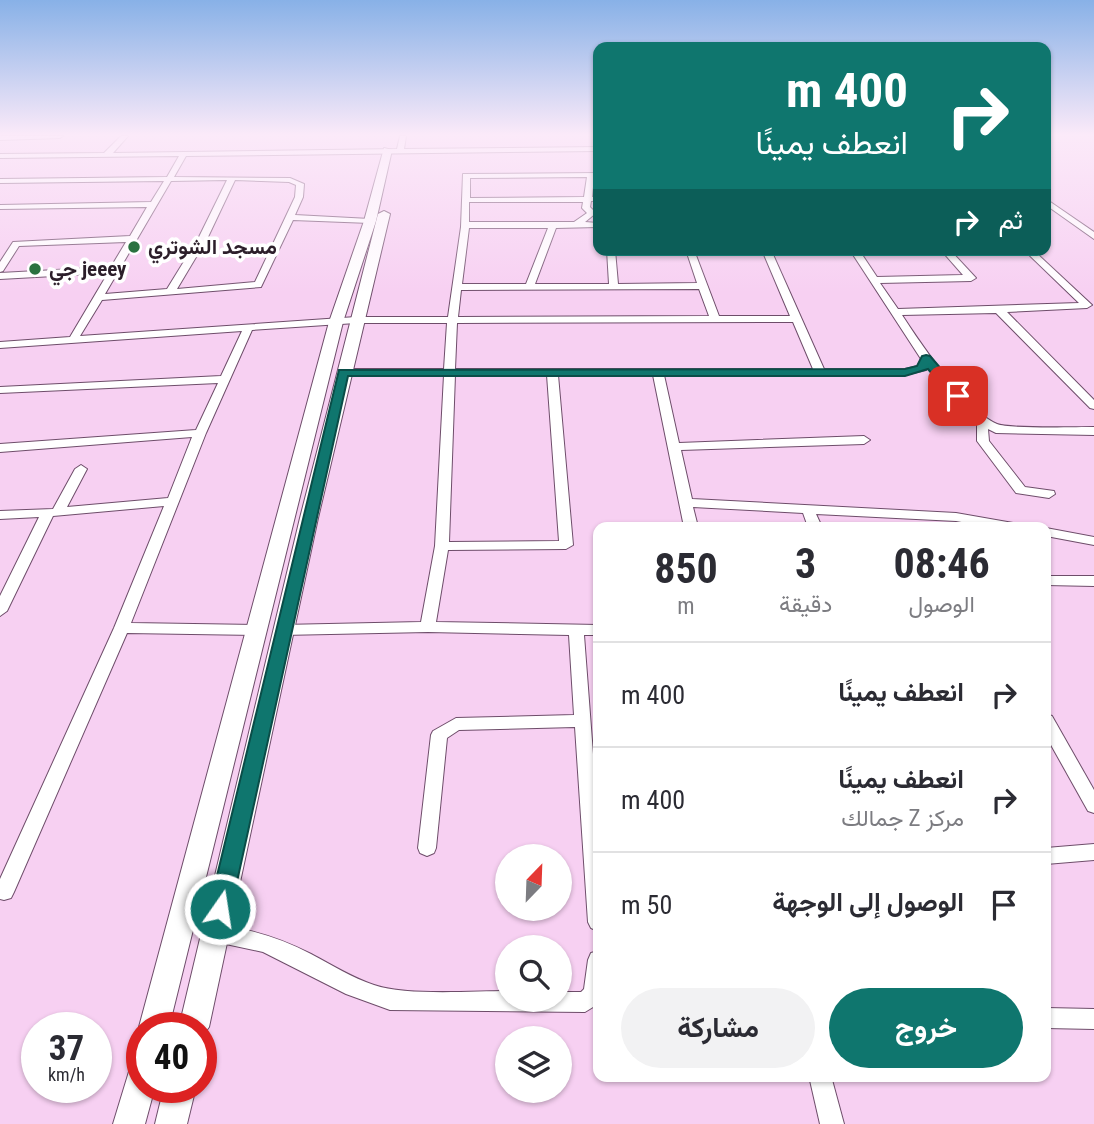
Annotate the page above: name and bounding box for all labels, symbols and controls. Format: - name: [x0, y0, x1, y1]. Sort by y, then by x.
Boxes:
- text: 400 m: [786, 62, 908, 119]
- icon: right: [932, 70, 1023, 161]
- text: انعطف يمينًا: [755, 124, 908, 162]
- icon: right: [947, 203, 985, 241]
- text: ثم: [999, 205, 1023, 235]
- place label: مسجد الشوتري: [148, 235, 277, 264]
- marker: مسجد الشوتري: [126, 239, 142, 255]
- place label: جي jeeey: [49, 257, 127, 286]
- marker: جي jeeey: [27, 261, 43, 277]
- pin: [928, 366, 988, 426]
- icon: arrive: [939, 377, 977, 415]
- text: 3: [795, 539, 816, 588]
- text: 08:46: [893, 539, 990, 588]
- text: 850: [654, 544, 718, 593]
- text: دقيقة: [779, 591, 832, 618]
- text: الوصول: [908, 591, 975, 618]
- text: m: [677, 593, 695, 620]
- icon: right: [985, 676, 1023, 714]
- text: انعطف يمينًا: [838, 677, 964, 707]
- text: 400 m: [621, 680, 685, 710]
- text: انعطف يمينًا: [838, 764, 964, 794]
- icon: right: [985, 781, 1023, 819]
- text: 400 m: [621, 785, 685, 815]
- text: مركز Z جمالك: [841, 805, 964, 832]
- north arrow: [495, 844, 572, 920]
- map controls: [495, 844, 572, 1103]
- position arrow: [183, 872, 257, 946]
- icon: arrive: [985, 886, 1023, 924]
- text: الوصول إلى الوجهة: [772, 887, 964, 917]
- text: 50 m: [621, 890, 672, 920]
- button: search: [495, 935, 572, 1012]
- button: مشاركة: [621, 988, 815, 1068]
- button: خروج: [829, 988, 1023, 1068]
- speed limit sign: 40: [126, 1012, 217, 1103]
- button: layers: [495, 1026, 572, 1103]
- text: 37: [49, 1028, 84, 1069]
- text: km/h: [48, 1064, 85, 1085]

